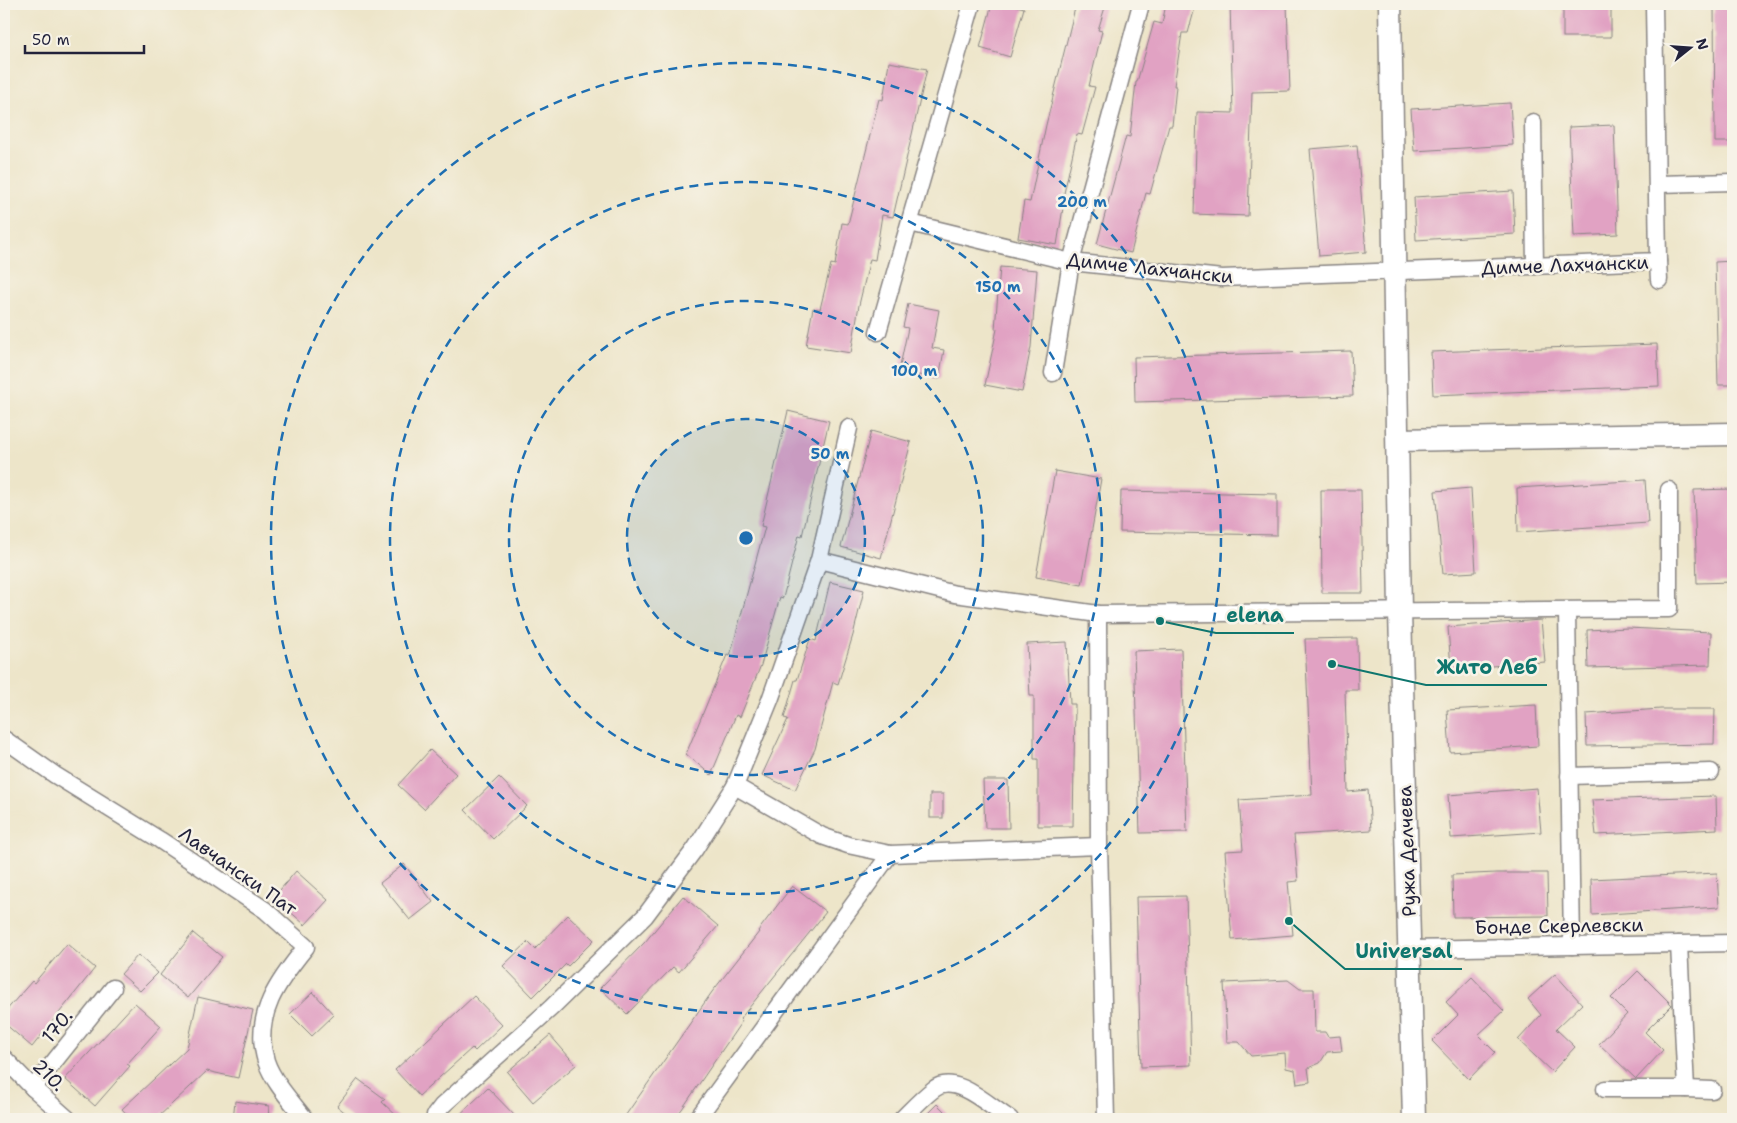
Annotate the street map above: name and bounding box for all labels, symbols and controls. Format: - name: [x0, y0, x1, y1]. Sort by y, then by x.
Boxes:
- scale bar: [25, 22, 144, 54]
- north arrow: [1664, 22, 1714, 72]
- text: 50 m: [32, 30, 70, 50]
- text: N: [1692, 36, 1713, 52]
- text: 200 m: [1057, 192, 1107, 212]
- street label: Димче Лахчански: [1065, 247, 1235, 289]
- street label: Димче Лахчански: [1481, 250, 1649, 280]
- text: 150 m: [975, 277, 1021, 297]
- text: 100 m: [891, 361, 937, 381]
- text: 50 m: [811, 444, 850, 464]
- centre of rings: [737, 529, 755, 547]
- callout: elena: [1216, 598, 1294, 633]
- text: elena: [1226, 602, 1284, 628]
- callout: Жито Леб: [1426, 650, 1547, 685]
- text: Жито Леб: [1437, 654, 1538, 680]
- street label: Ружа Делчева: [1392, 785, 1422, 917]
- street label: Лавчански Пат: [174, 821, 302, 921]
- street label: Бонде Скерлевски: [1474, 912, 1644, 940]
- callout: Universal: [1345, 934, 1462, 969]
- text: Universal: [1355, 938, 1453, 964]
- street label: 170.: [36, 1004, 78, 1048]
- street label: 210.: [27, 1053, 71, 1097]

